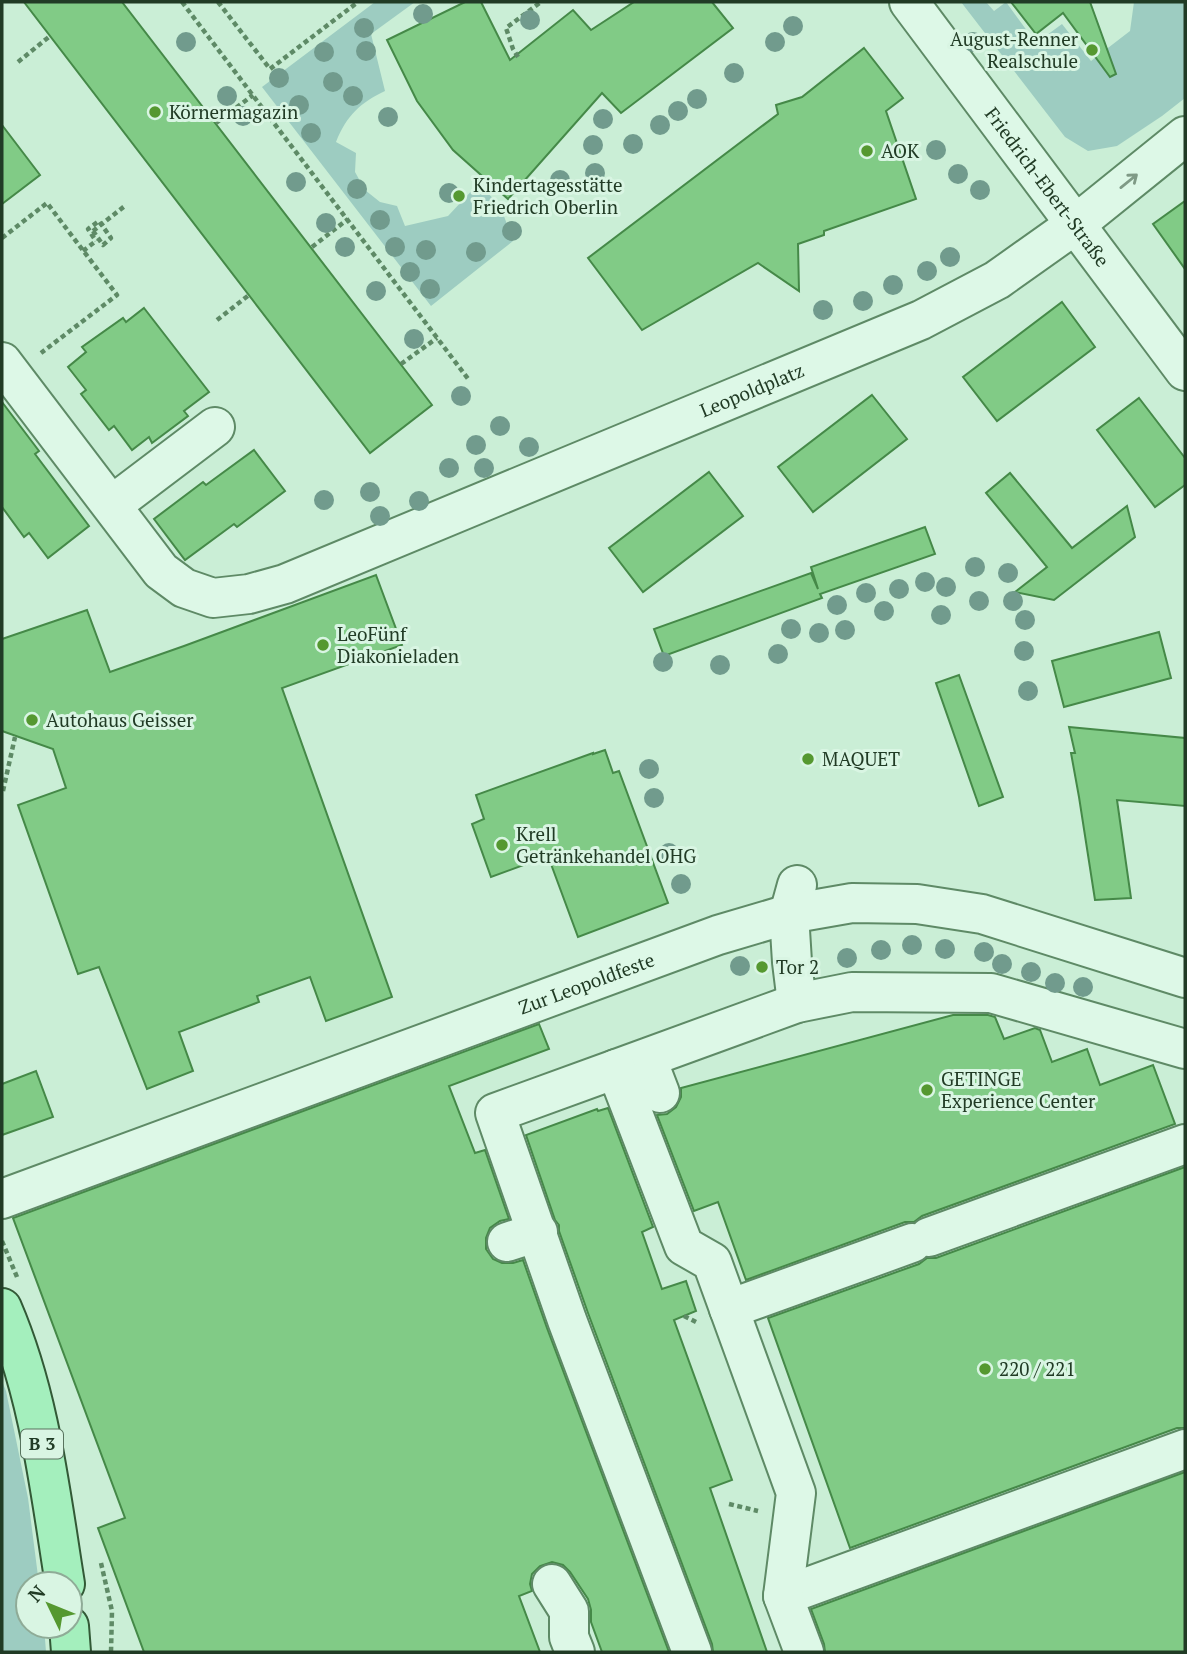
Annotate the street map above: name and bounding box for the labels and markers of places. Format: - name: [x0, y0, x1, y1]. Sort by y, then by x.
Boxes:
- place label: August-Renner Realschule: [950, 26, 1079, 73]
- marker: August-Renner Realschule: [1084, 42, 1100, 58]
- place label: Körnermagazin: [169, 99, 298, 124]
- marker: Körnermagazin: [147, 104, 163, 120]
- place label: AOK: [881, 138, 920, 163]
- marker: AOK: [859, 143, 875, 159]
- place label: Kindertagesstätte Friedrich Oberlin: [473, 172, 623, 219]
- marker: Kindertagesstätte Friedrich Oberlin: [451, 188, 467, 204]
- place label: LeoFünf Diakonieladen: [337, 621, 459, 668]
- marker: LeoFünf Diakonieladen: [315, 637, 331, 653]
- place label: Autohaus Geisser: [46, 707, 194, 732]
- marker: Autohaus Geisser: [24, 712, 40, 728]
- place label: MAQUET: [822, 746, 900, 771]
- marker: MAQUET: [800, 751, 816, 767]
- place label: Krell Getränkehandel OHG: [516, 821, 696, 868]
- marker: Krell Getränkehandel OHG: [494, 837, 510, 853]
- place label: Tor 2: [776, 954, 819, 979]
- marker: Tor 2: [754, 959, 770, 975]
- place label: GETINGE Experience Center: [941, 1066, 1096, 1113]
- marker: GETINGE Experience Center: [919, 1082, 935, 1098]
- place label: 220 / 221: [999, 1356, 1076, 1381]
- marker: 220 / 221: [977, 1361, 993, 1377]

